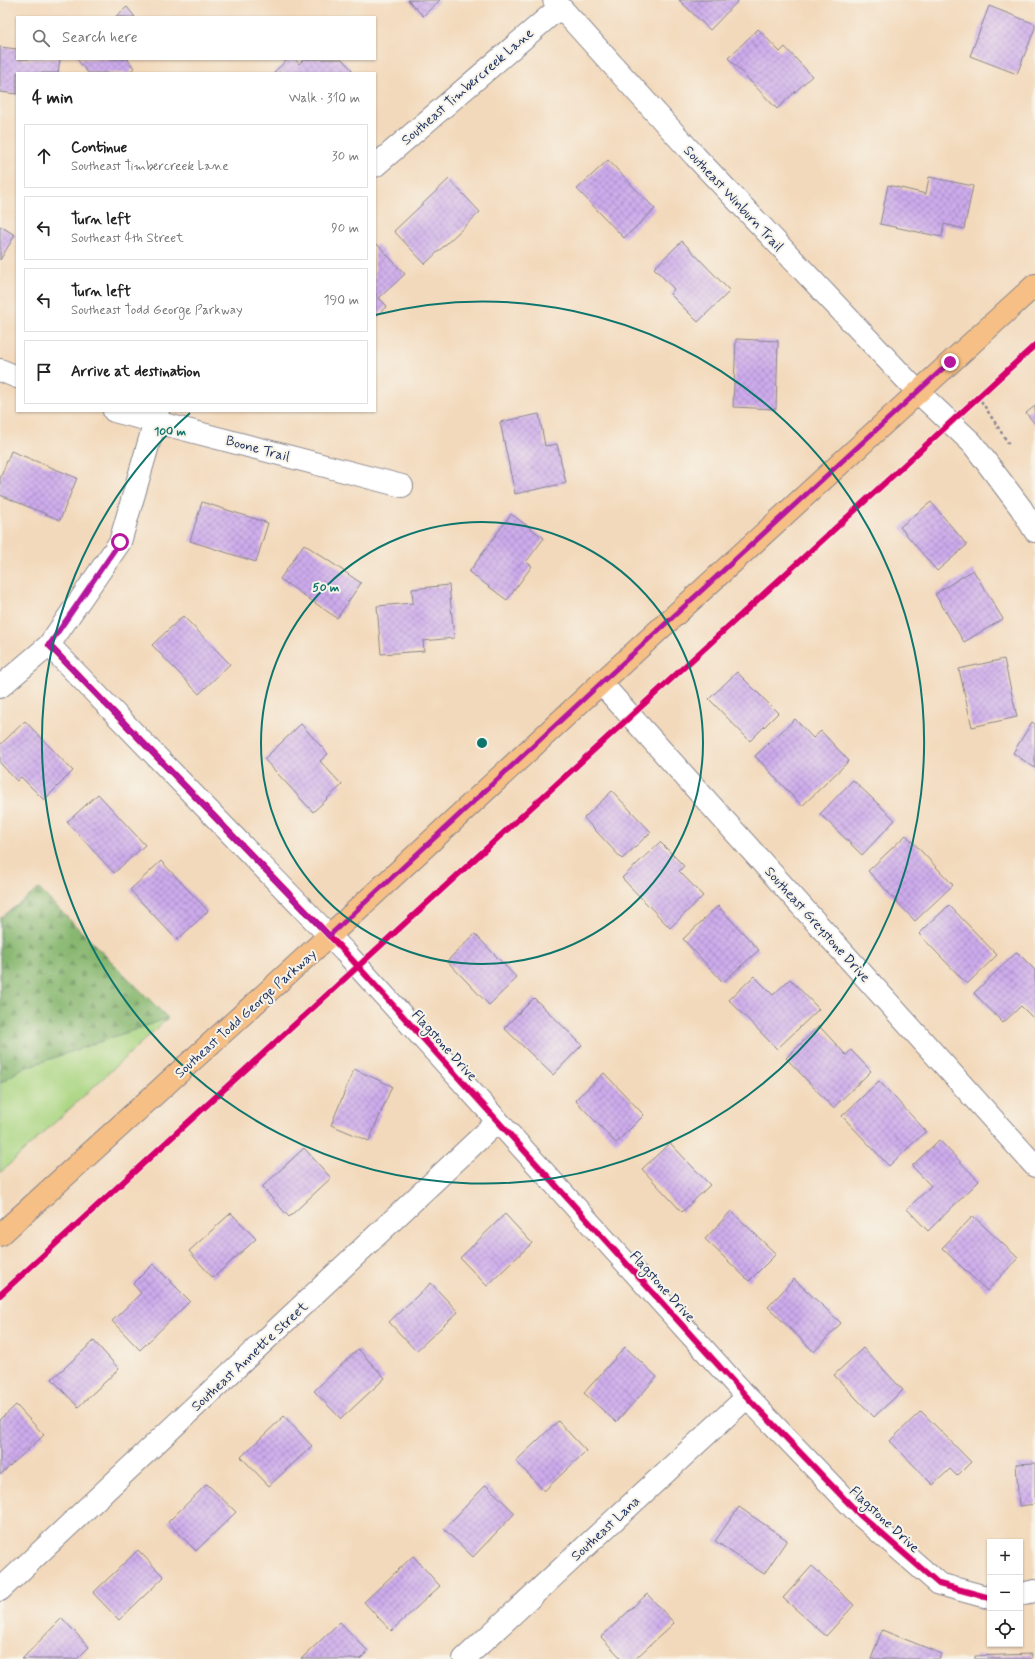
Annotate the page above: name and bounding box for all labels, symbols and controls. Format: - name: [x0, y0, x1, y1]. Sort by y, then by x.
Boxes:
- search box: [16, 16, 376, 60]
- street label: Southeast Timbercreek Lane: [398, 24, 538, 149]
- icon: search: [30, 27, 52, 49]
- text: Search here: [62, 28, 138, 48]
- text: 4 min: [32, 87, 73, 109]
- text: Walk · 310 m: [289, 90, 360, 107]
- text: Continue: [71, 138, 127, 158]
- street label: Southeast Winburn Trail: [679, 142, 787, 255]
- icon: ahead: [33, 145, 55, 167]
- text: 30 m: [332, 148, 359, 165]
- text: Southeast Timbercreek Lane: [71, 158, 229, 175]
- text: Turn left: [71, 210, 131, 230]
- icon: left: [33, 217, 55, 239]
- text: 90 m: [331, 220, 359, 237]
- text: Southeast 4th Street: [71, 230, 184, 247]
- text: Turn left: [71, 282, 131, 302]
- icon: left: [33, 289, 55, 311]
- text: 190 m: [324, 292, 359, 309]
- text: Southeast Todd George Parkway: [71, 302, 243, 319]
- route end: [941, 353, 959, 371]
- icon: arrive: [33, 361, 55, 383]
- text: Arrive at destination: [71, 362, 200, 382]
- text: 100 m: [154, 424, 187, 440]
- street label: Boone Trail: [224, 432, 292, 466]
- route start: [111, 533, 129, 551]
- text: 50 m: [313, 580, 340, 596]
- centre of rings: [475, 736, 489, 750]
- street label: Southeast Greystone Drive: [761, 863, 874, 986]
- street label: Southeast Todd George Parkway: [171, 945, 321, 1083]
- street label: Flagstone Drive: [407, 1006, 481, 1086]
- street label: Flagstone Drive: [625, 1247, 699, 1327]
- street label: Southeast Annette Street: [188, 1297, 312, 1416]
- street label: Flagstone Drive: [845, 1483, 923, 1558]
- street label: Southeast Lana: [567, 1492, 644, 1565]
- map controls: [987, 1539, 1023, 1647]
- button: +: [987, 1539, 1023, 1575]
- button: −: [987, 1575, 1023, 1611]
- button: locate: [987, 1611, 1023, 1647]

